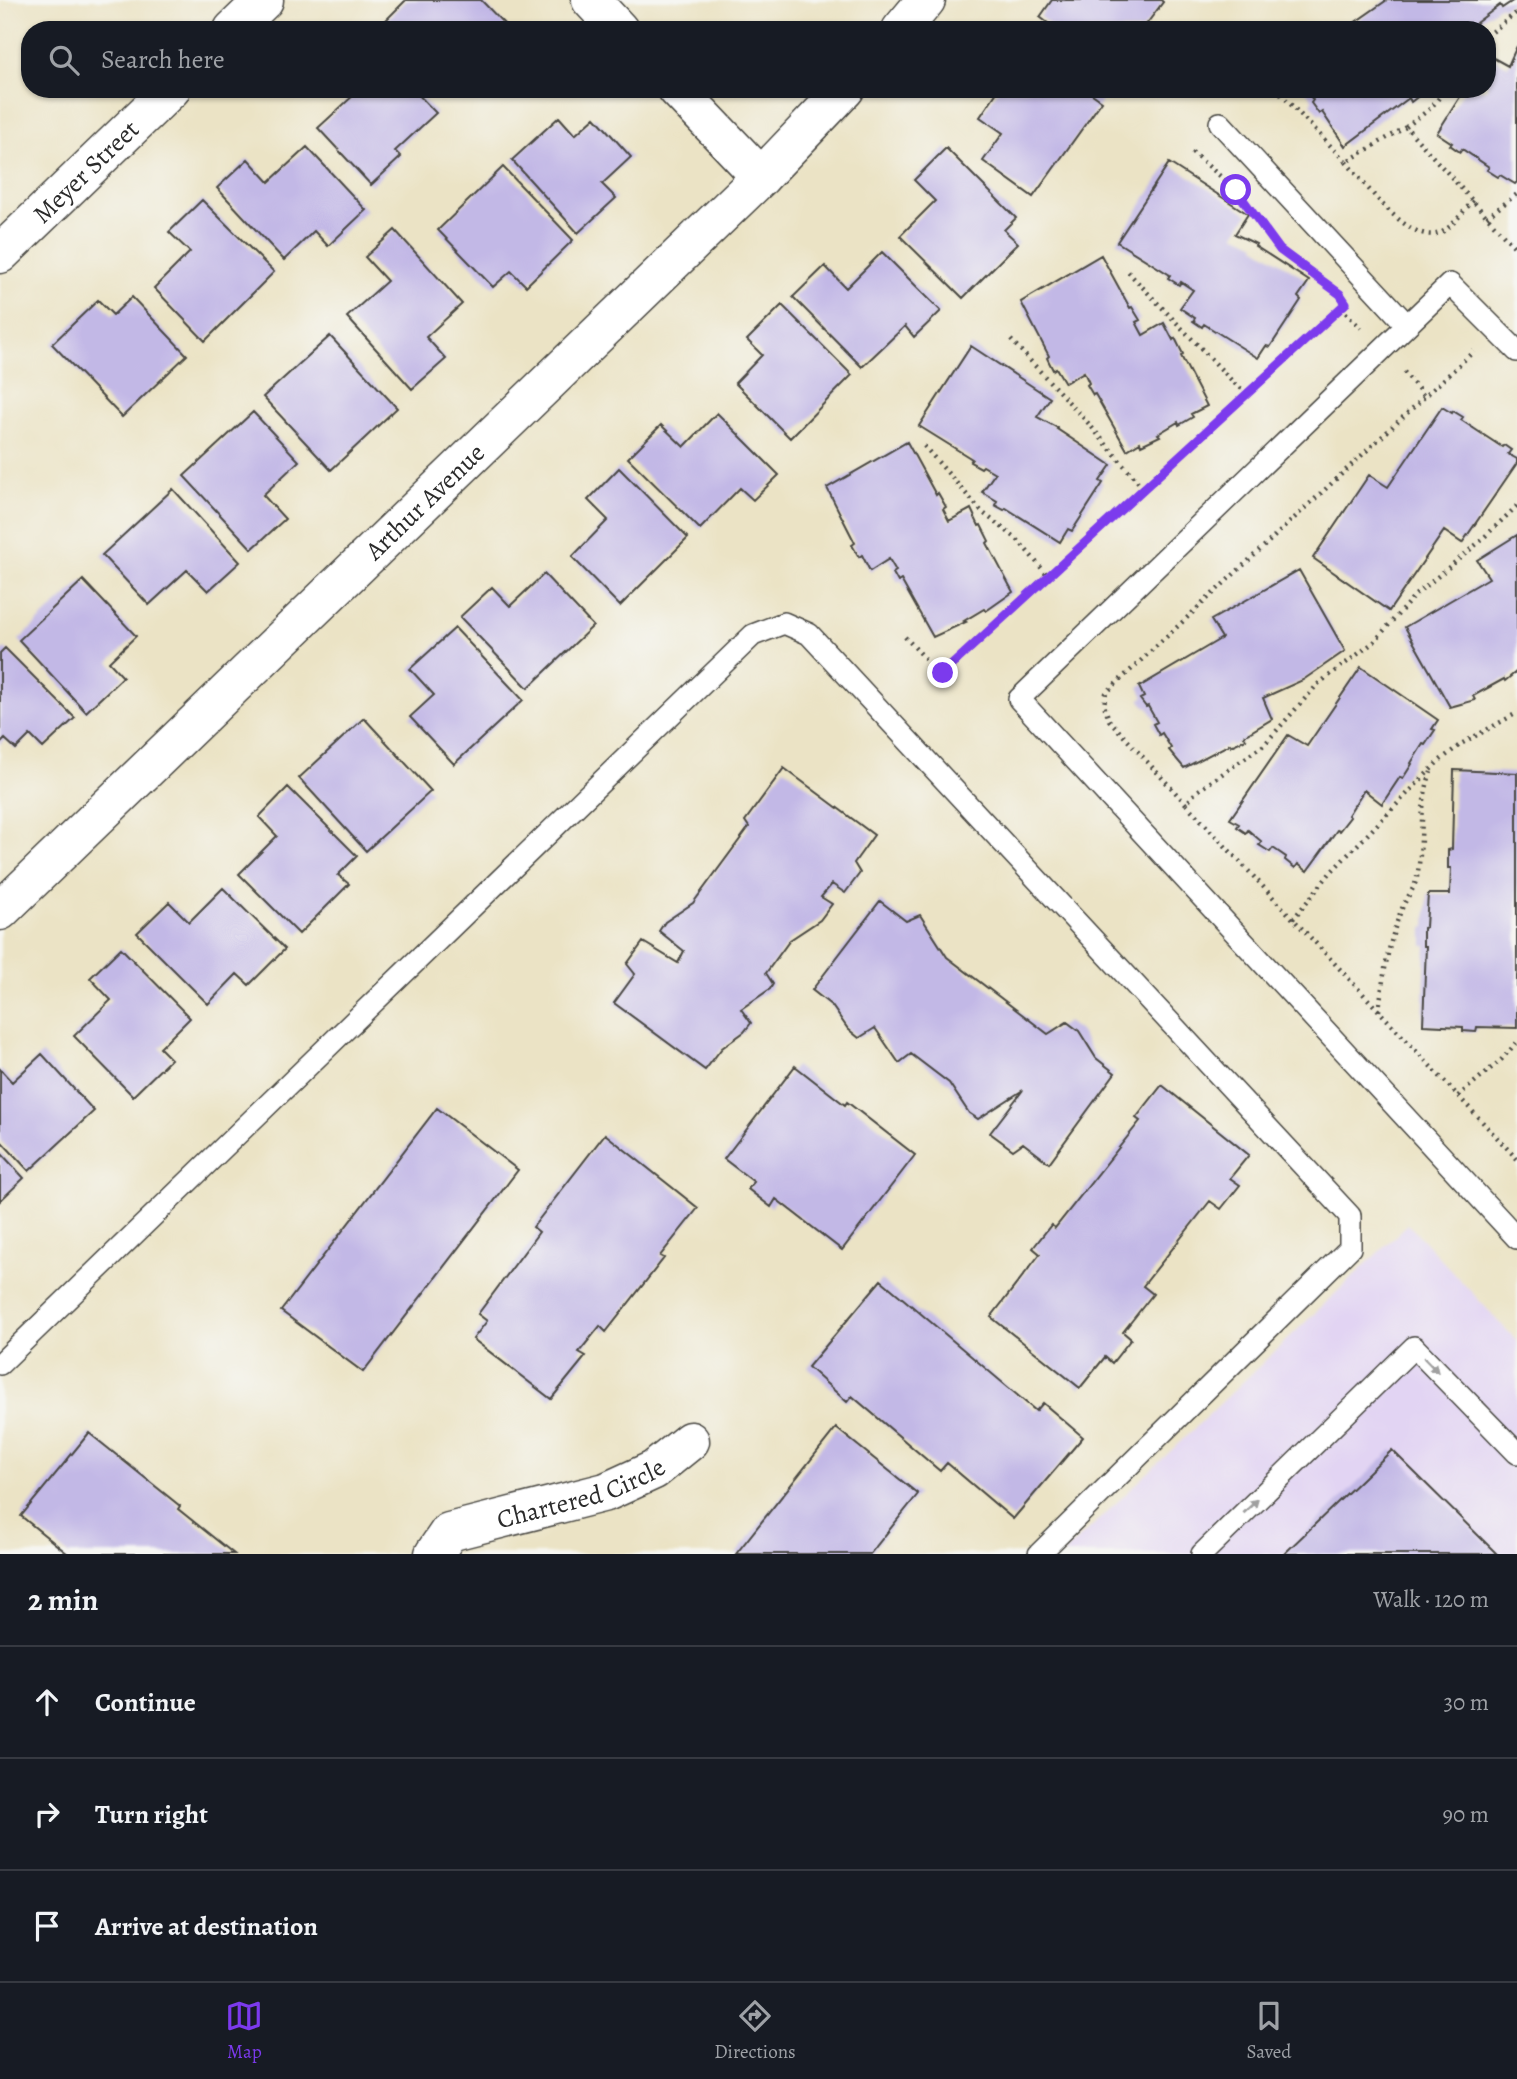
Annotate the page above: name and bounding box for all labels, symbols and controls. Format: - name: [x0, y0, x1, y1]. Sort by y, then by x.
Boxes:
- search box: [21, 21, 1496, 98]
- icon: search: [45, 41, 83, 79]
- text: Search here: [101, 42, 225, 77]
- street label: Meyer Street: [25, 112, 147, 231]
- route start: [1220, 174, 1251, 205]
- street label: Arthur Avenue: [357, 436, 493, 568]
- route end: [927, 657, 958, 688]
- one-way arrow: [1422, 1356, 1439, 1373]
- street label: Chartered Circle: [493, 1450, 673, 1537]
- one-way arrow: [1242, 1499, 1259, 1515]
- text: 2 min: [28, 1580, 98, 1620]
- text: Walk · 120 m: [1373, 1584, 1489, 1615]
- icon: ahead: [28, 1683, 66, 1721]
- text: Continue: [95, 1685, 196, 1720]
- text: 30 m: [1443, 1687, 1489, 1718]
- icon: right: [28, 1795, 66, 1833]
- text: Turn right: [95, 1797, 208, 1832]
- text: 90 m: [1443, 1799, 1489, 1830]
- icon: arrive: [28, 1907, 66, 1945]
- text: Arrive at destination: [95, 1909, 318, 1944]
- tab: Map: [225, 1997, 263, 2065]
- tab: Directions: [714, 1997, 796, 2065]
- tab: Saved: [1247, 1997, 1292, 2065]

